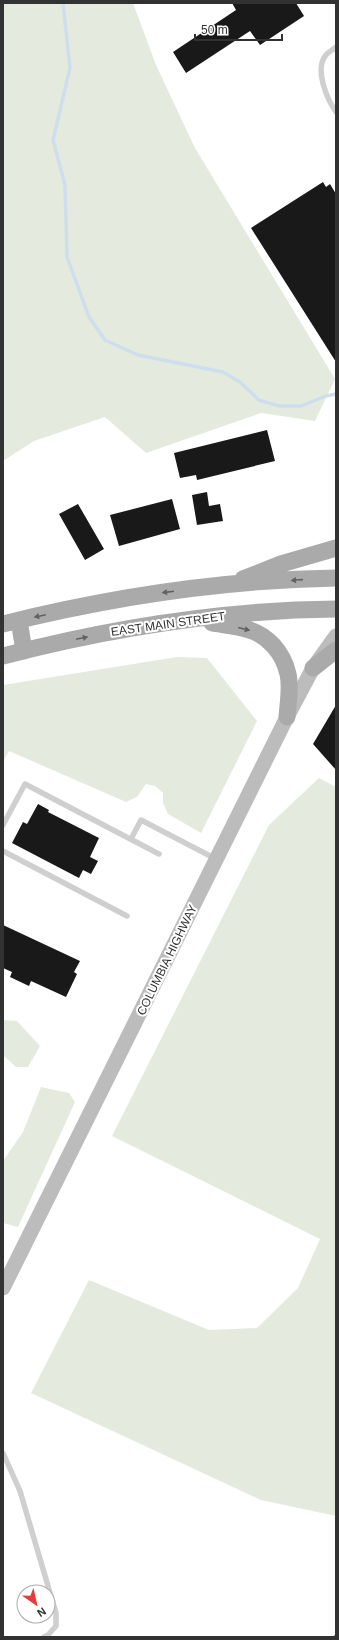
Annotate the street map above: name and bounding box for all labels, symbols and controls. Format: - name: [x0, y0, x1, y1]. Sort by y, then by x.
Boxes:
- scale bar: [195, 16, 282, 42]
- text: 50 m: [201, 23, 228, 37]
- one-way arrow: [291, 576, 303, 583]
- one-way arrow: [162, 589, 174, 595]
- street label: EAST MAIN STREET: [110, 609, 227, 639]
- one-way arrow: [34, 613, 46, 619]
- one-way arrow: [238, 626, 250, 632]
- one-way arrow: [76, 634, 88, 640]
- street label: COLUMBIA HIGHWAY: [134, 902, 200, 1018]
- north arrow: [16, 1584, 56, 1624]
- text: N: [35, 1605, 48, 1620]

